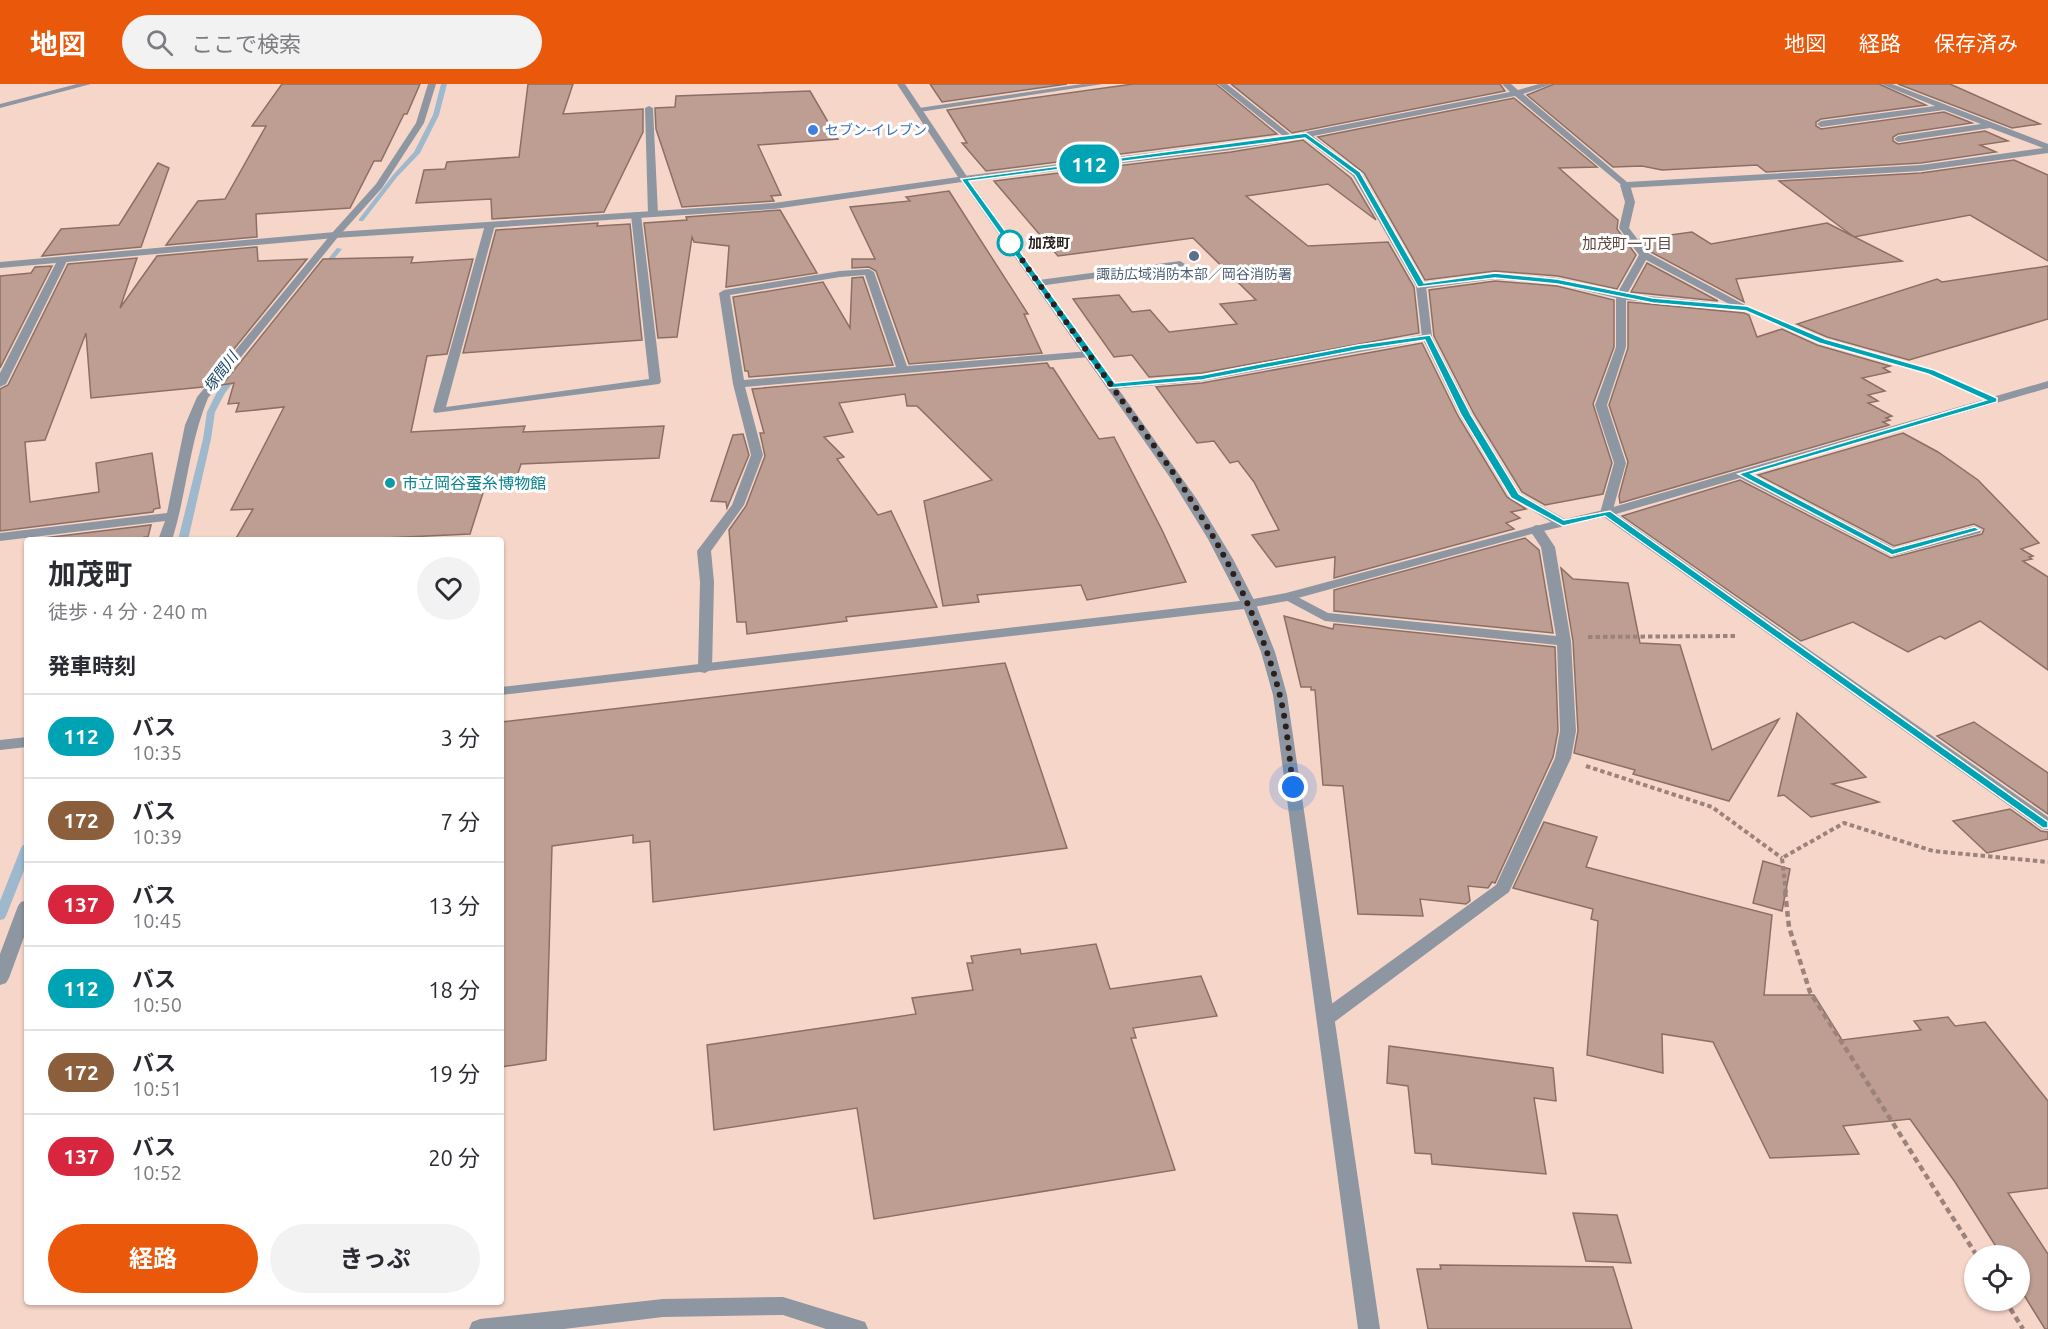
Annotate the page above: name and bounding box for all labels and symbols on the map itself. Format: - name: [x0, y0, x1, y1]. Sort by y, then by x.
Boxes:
- place label: セブン-イレブン: [825, 122, 927, 138]
- marker: セブン-イレブン: [806, 123, 820, 137]
- line badge: 112: [1054, 144, 1124, 184]
- marker: 加茂町: [997, 230, 1023, 256]
- place label: 加茂町: [1028, 235, 1070, 251]
- district label: 加茂町一丁目: [1582, 235, 1672, 252]
- marker: 諏訪広域消防本部／岡谷消防署: [1187, 249, 1201, 263]
- place label: 諏訪広域消防本部／岡谷消防署: [1096, 266, 1292, 282]
- water label: 塚間川: [200, 347, 242, 395]
- place label: 市立岡谷蚕糸博物館: [402, 474, 546, 492]
- marker: 市立岡谷蚕糸博物館: [383, 476, 397, 490]
- your location: [1278, 772, 1308, 802]

